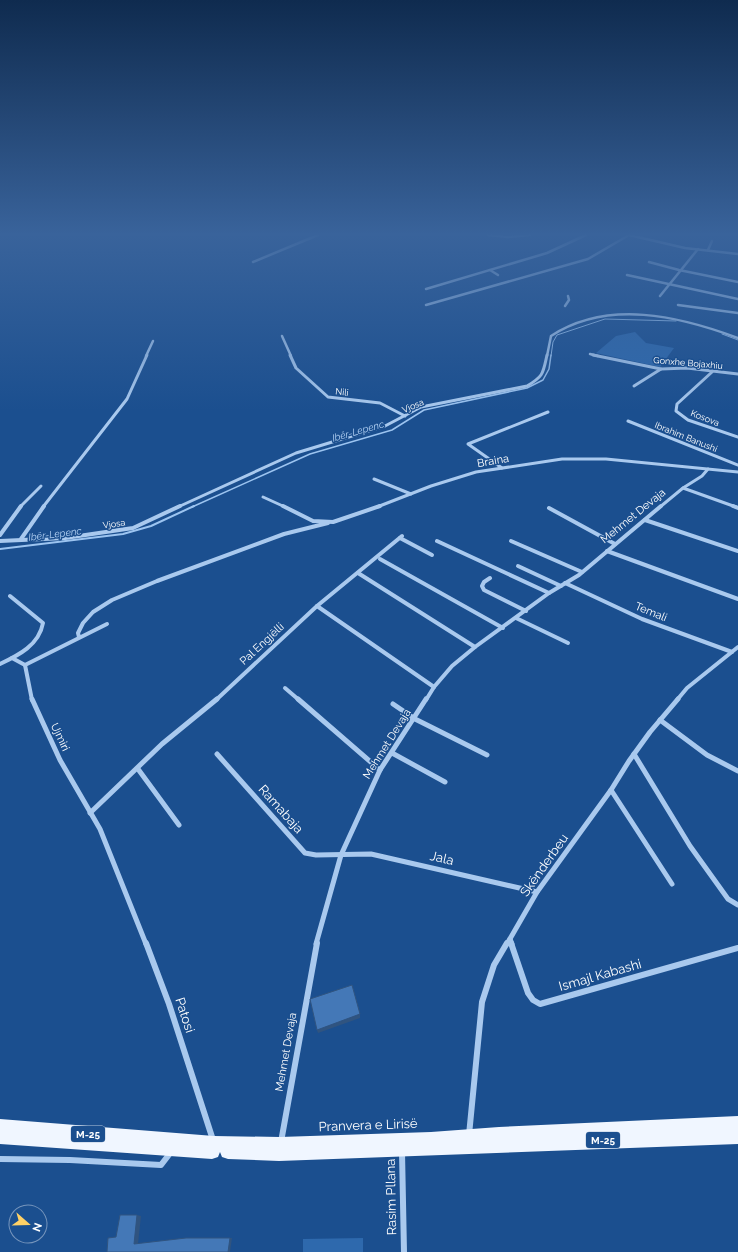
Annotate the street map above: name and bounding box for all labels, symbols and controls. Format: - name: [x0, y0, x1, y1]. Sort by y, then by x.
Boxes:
- street label: Gonxhe Bojaxhiu: [653, 355, 723, 371]
- street label: Nili: [335, 386, 349, 398]
- street label: Vjosa: [401, 397, 426, 415]
- street label: Kosova: [689, 408, 721, 428]
- water label: Ibër-Lepenc: [331, 418, 386, 444]
- street label: Ibrahim Banushi: [653, 420, 719, 454]
- street label: Braina: [476, 452, 510, 470]
- street label: Mehmet Devaja: [598, 486, 668, 546]
- street label: Vjosa: [102, 517, 126, 531]
- water label: Ibër-Lepenc: [28, 525, 83, 543]
- street label: Temali: [633, 600, 669, 624]
- street label: Pal Engjëlli: [237, 620, 287, 668]
- street label: Mehmet Devaja: [360, 707, 414, 781]
- street label: Ujmiri: [48, 721, 72, 753]
- street label: Ramabaja: [255, 782, 307, 836]
- street label: Skënderbeu: [517, 831, 571, 899]
- street label: Jala: [429, 848, 455, 868]
- street label: Ismajl Kabashi: [557, 956, 643, 994]
- street label: Patosi: [172, 995, 198, 1035]
- street label: Mehmet Devaja: [273, 1012, 299, 1092]
- street label: Pranvera e Lirisë: [318, 1116, 418, 1134]
- road number: M-25: [71, 1126, 105, 1142]
- road number: M-25: [586, 1132, 620, 1148]
- street label: Rasim Pllana: [383, 1158, 399, 1236]
- north arrow: [8, 1204, 48, 1244]
- text: N: [29, 1221, 44, 1233]

